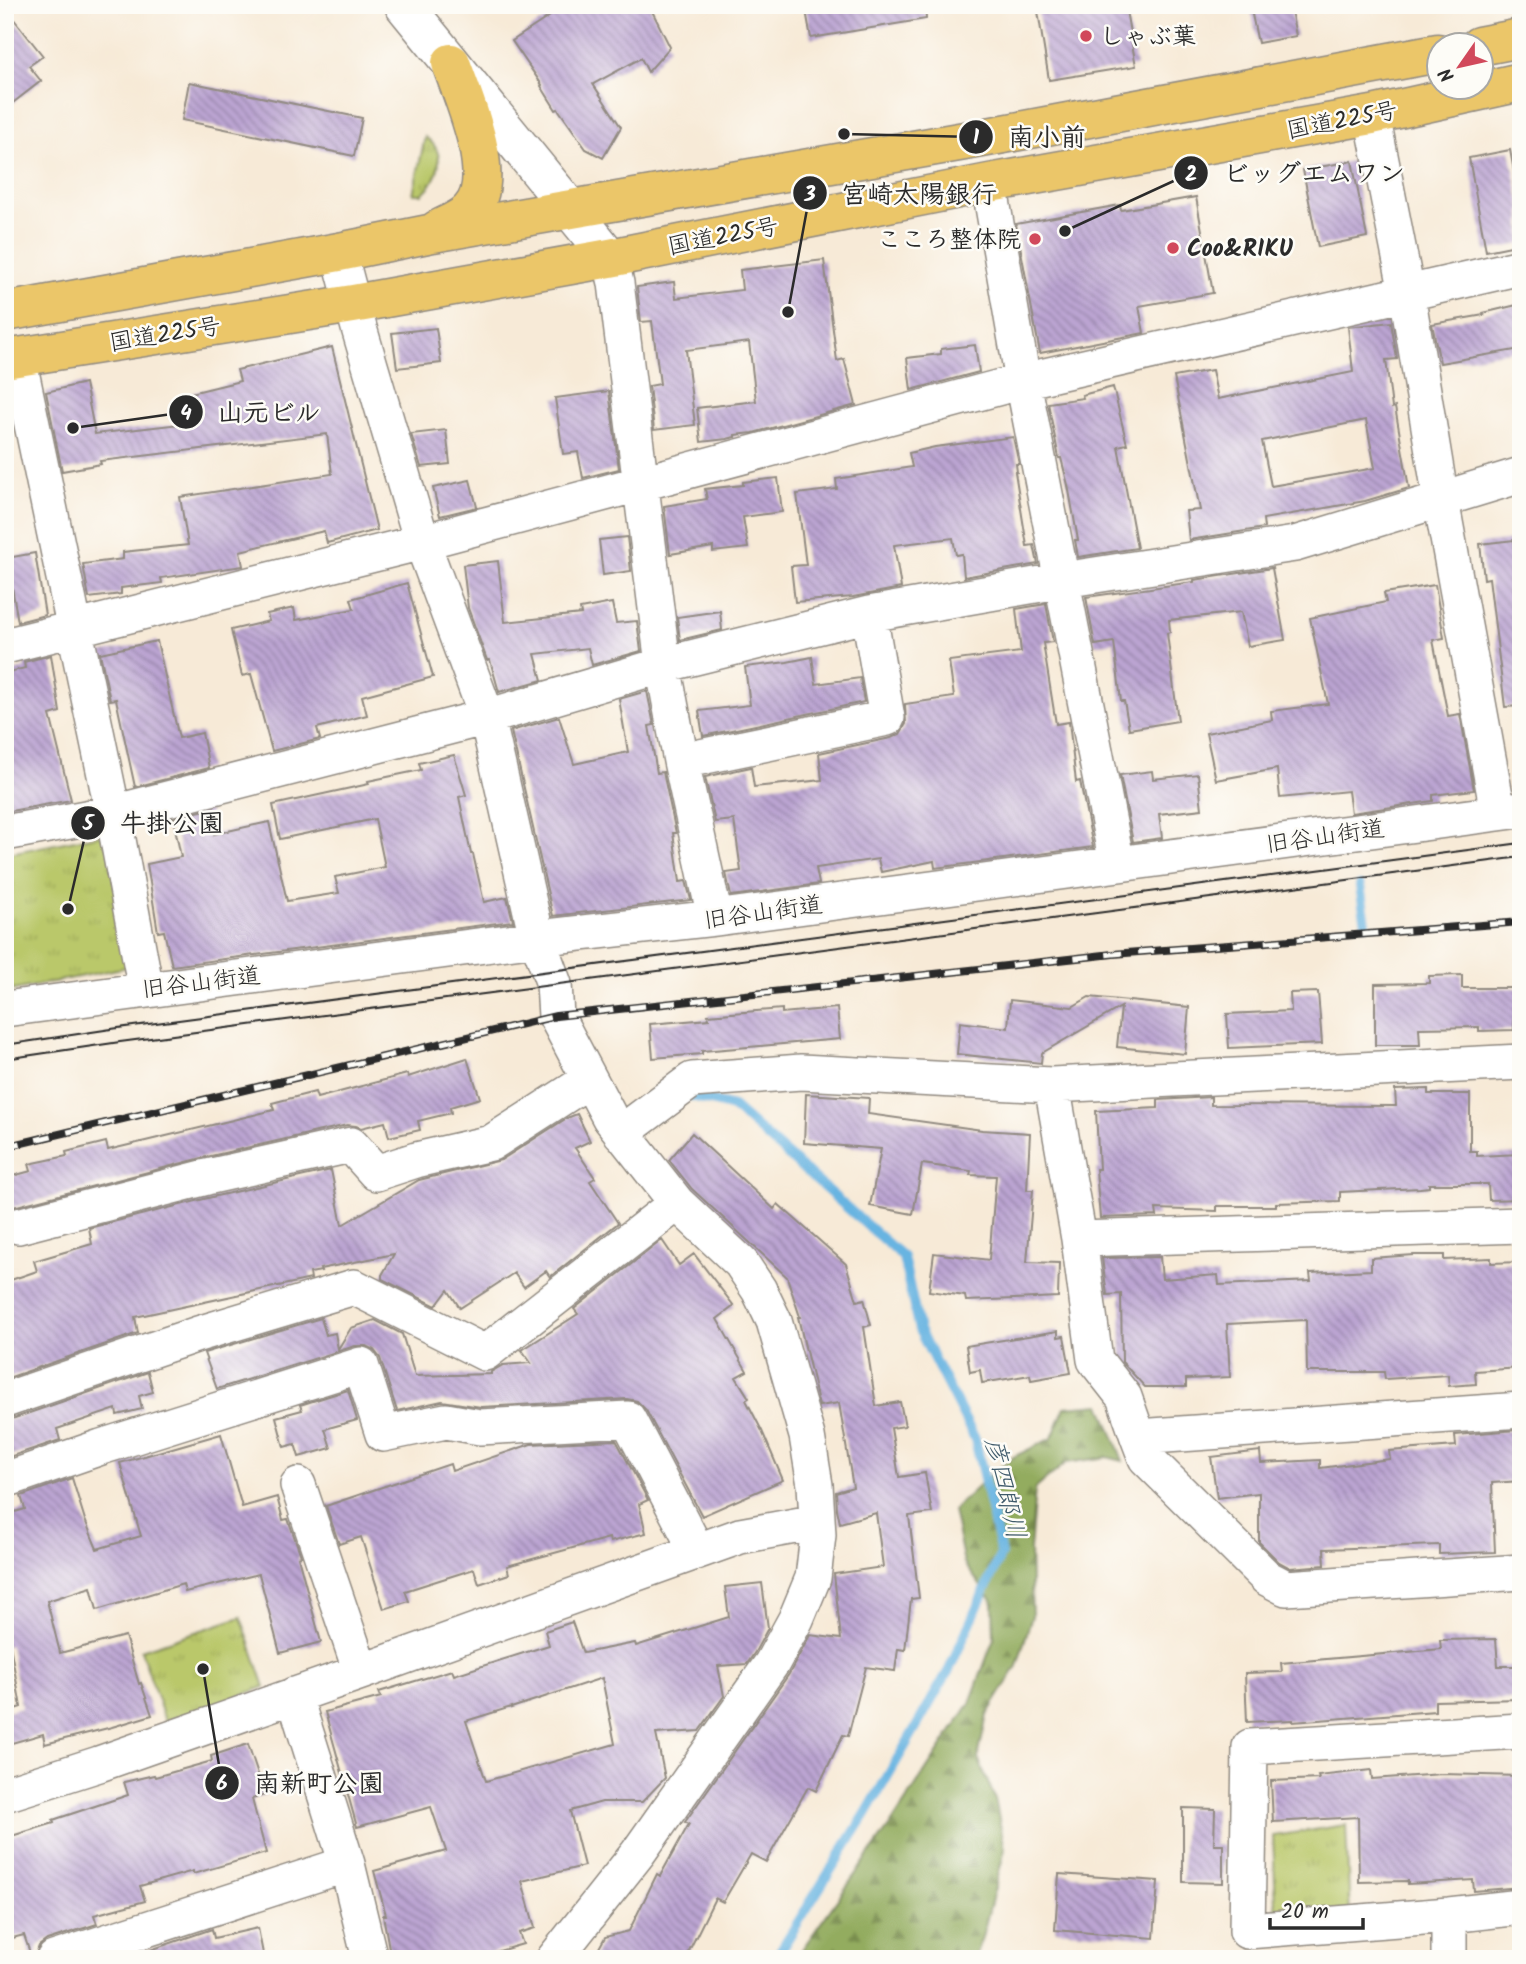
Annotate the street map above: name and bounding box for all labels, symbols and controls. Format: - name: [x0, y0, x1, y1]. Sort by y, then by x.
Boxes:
- place label: しゃぶ葉: [1100, 18, 1196, 57]
- marker: しゃぶ葉: [1078, 28, 1094, 44]
- north arrow: [1424, 32, 1494, 102]
- text: N: [1432, 61, 1463, 88]
- street label: 国道225号: [1283, 92, 1401, 151]
- callout: 南小前: [959, 113, 1100, 160]
- text: 南小前: [1008, 118, 1086, 160]
- text: 1: [973, 122, 980, 155]
- callout: ビッグエムワン: [1174, 150, 1419, 197]
- text: ビッグエムワン: [1223, 154, 1405, 196]
- text: 2: [1185, 159, 1197, 192]
- callout: 宮崎太陽銀行: [792, 170, 1011, 217]
- text: 宮崎太陽銀行: [841, 175, 997, 217]
- text: 3: [803, 179, 816, 212]
- street label: 国道225号: [664, 208, 782, 267]
- place label: こころ整体院: [877, 221, 1021, 260]
- place label: Coo&RIKU: [1187, 230, 1294, 269]
- marker: こころ整体院: [1027, 231, 1043, 247]
- marker: Coo&RIKU: [1165, 240, 1181, 256]
- street label: 国道225号: [106, 307, 224, 364]
- callout: 山元ビル: [168, 389, 335, 436]
- text: 山元ビル: [217, 393, 321, 435]
- text: 4: [180, 398, 192, 431]
- callout: 牛掛公園: [71, 799, 238, 846]
- text: 牛掛公園: [120, 804, 224, 846]
- text: 5: [82, 808, 96, 841]
- street label: 旧谷山街道: [1263, 810, 1387, 865]
- street label: 旧谷山街道: [701, 886, 825, 941]
- street label: 旧谷山街道: [139, 957, 263, 1010]
- water label: 彦四郎川: [972, 1433, 1036, 1544]
- callout: 南新町公園: [205, 1759, 398, 1806]
- text: 南新町公園: [254, 1764, 384, 1806]
- text: 6: [216, 1768, 228, 1801]
- scale bar: [1270, 1887, 1363, 1931]
- text: 20 m: [1281, 1896, 1329, 1929]

